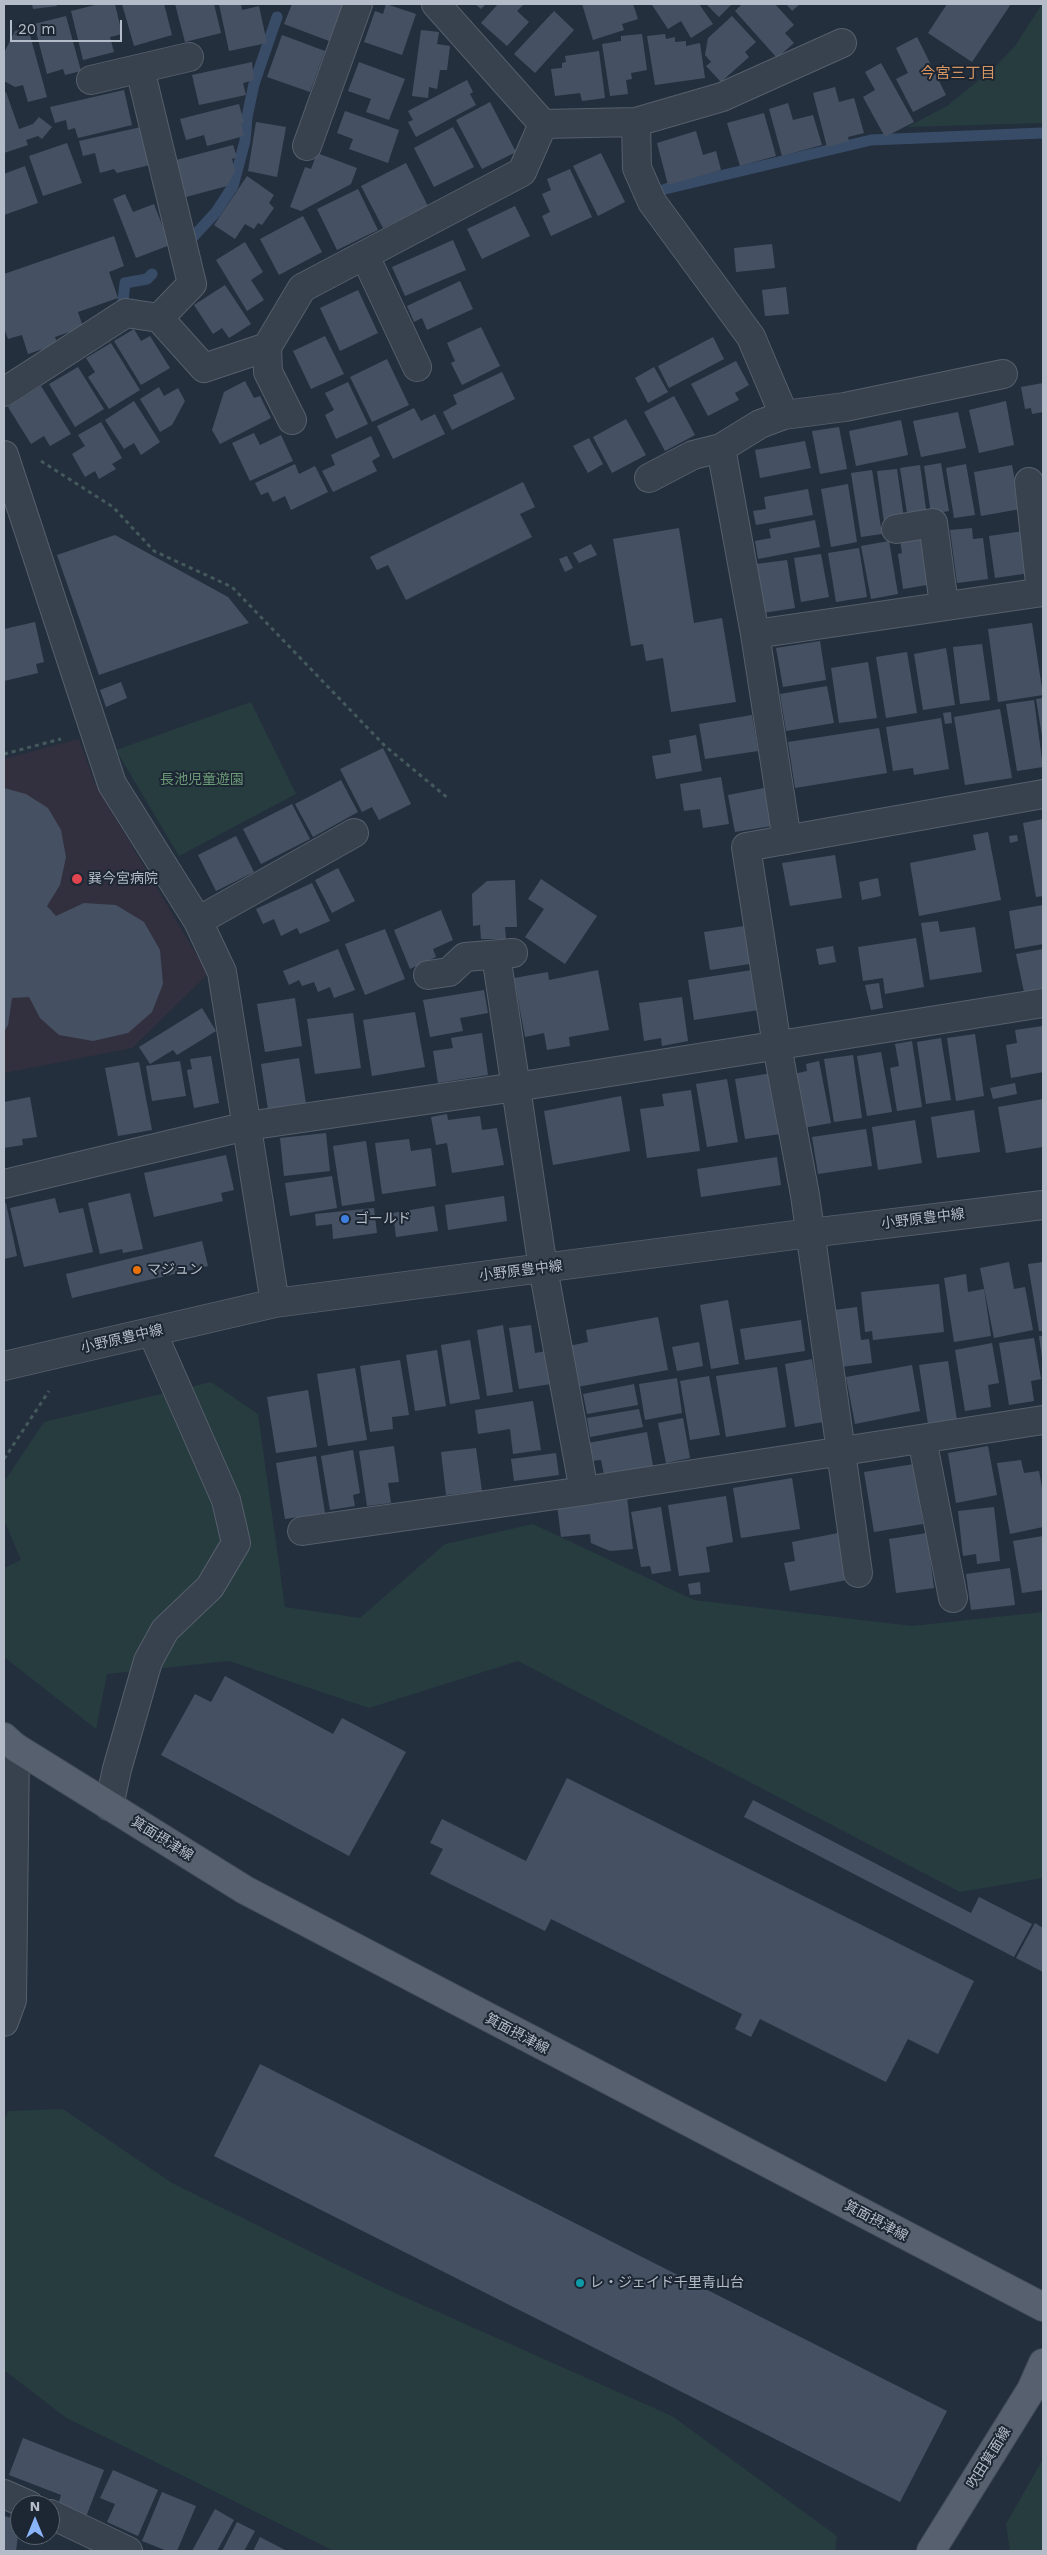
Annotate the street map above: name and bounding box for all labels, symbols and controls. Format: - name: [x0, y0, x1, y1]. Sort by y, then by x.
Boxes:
- scale bar: [12, 10, 125, 42]
- text: 20 m: [18, 20, 56, 38]
- district label: 今宮三丁目: [921, 65, 995, 83]
- park label: 長池児童遊園: [160, 772, 244, 788]
- place label: 巽今宮病院: [88, 871, 158, 887]
- marker: 巽今宮病院: [70, 872, 84, 886]
- street label: 小野原豊中線: [880, 1206, 966, 1232]
- place label: ゴールド: [355, 1211, 411, 1227]
- marker: ゴールド: [339, 1213, 351, 1225]
- street label: 小野原豊中線: [478, 1258, 564, 1284]
- place label: マジュン: [147, 1262, 203, 1278]
- marker: マジュン: [131, 1264, 143, 1276]
- street label: 小野原豊中線: [79, 1321, 165, 1357]
- street label: 箕面摂津線: [128, 1813, 196, 1865]
- street label: 箕面摂津線: [482, 2010, 552, 2058]
- street label: 箕面摂津線: [841, 2197, 911, 2245]
- place label: レ・ジェイド千里青山台: [590, 2275, 744, 2291]
- marker: レ・ジェイド千里青山台: [574, 2277, 586, 2289]
- street label: 吹田箕面線: [963, 2424, 1015, 2492]
- north arrow: [10, 2495, 60, 2545]
- text: N: [30, 2498, 40, 2514]

